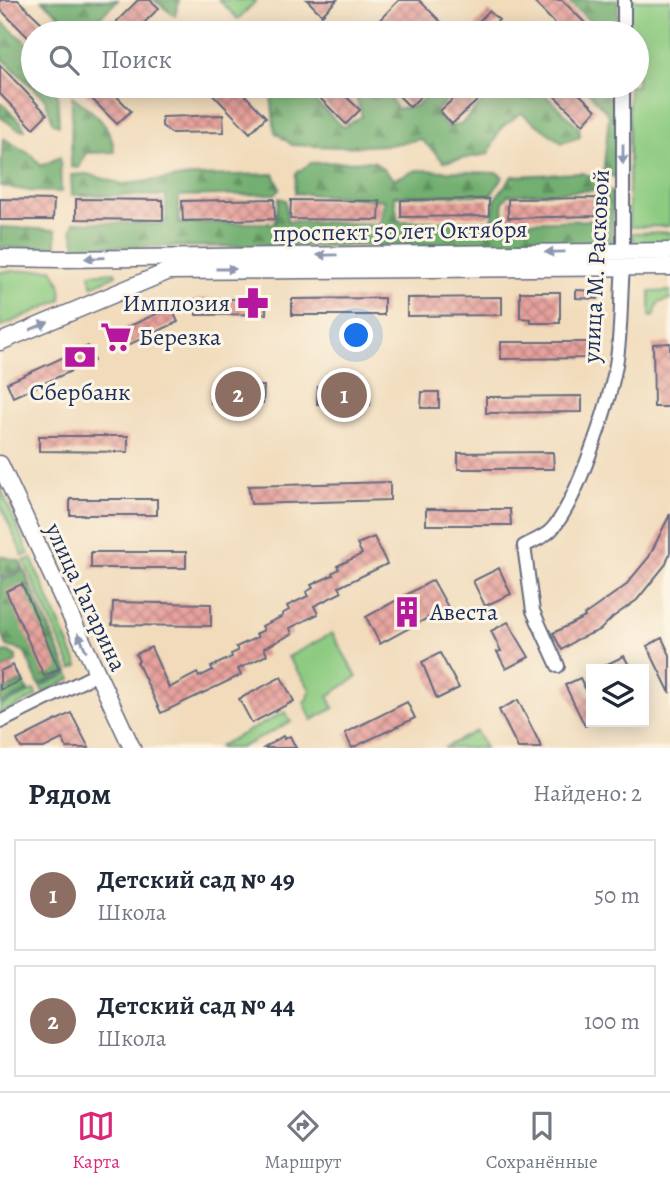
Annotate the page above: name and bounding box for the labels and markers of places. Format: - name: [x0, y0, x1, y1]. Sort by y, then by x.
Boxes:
- pharmacy icon: Имплозия: [236, 286, 270, 320]
- place label: Имплозия: [122, 287, 230, 319]
- supermarket icon: Березка: [99, 320, 133, 354]
- place label: Березка: [139, 321, 221, 353]
- bank icon: Сбербанк: [63, 340, 97, 374]
- pin: 2: [215, 368, 261, 420]
- pin: 1: [321, 369, 367, 421]
- place label: Сбербанк: [30, 376, 131, 408]
- building icon: Авеста: [390, 595, 424, 629]
- place label: Авеста: [429, 596, 498, 628]

